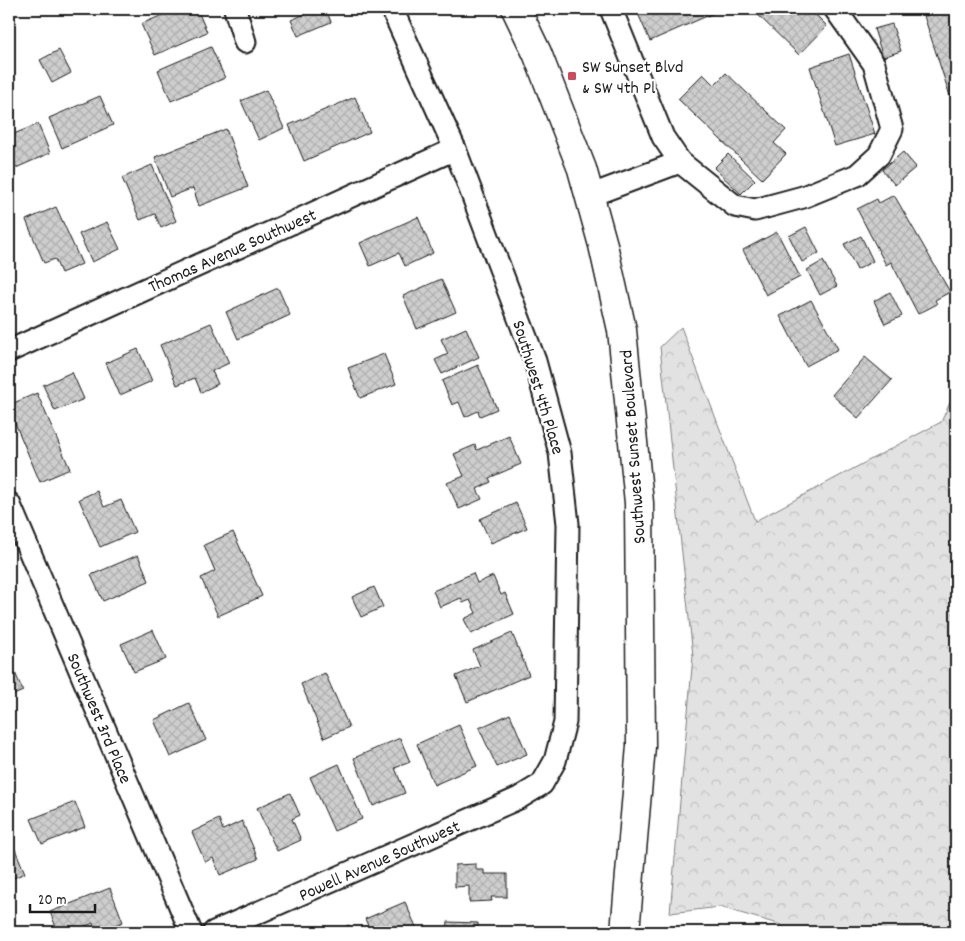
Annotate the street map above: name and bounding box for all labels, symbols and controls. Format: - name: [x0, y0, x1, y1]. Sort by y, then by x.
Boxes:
- place label: SW Sunset Blvd & SW 4th Pl: [582, 56, 683, 102]
- marker: SW Sunset Blvd & SW 4th Pl: [566, 70, 578, 82]
- street label: Thomas Avenue Southwest: [145, 204, 321, 301]
- street label: Southwest 4th Place: [504, 318, 569, 458]
- street label: Southwest Sunset Boulevard: [615, 349, 654, 545]
- street label: Southwest 3rd Place: [59, 650, 137, 788]
- street label: Powell Avenue Southwest: [295, 815, 465, 909]
- scale bar: [30, 881, 95, 913]
- text: 20 m: [38, 890, 66, 912]

